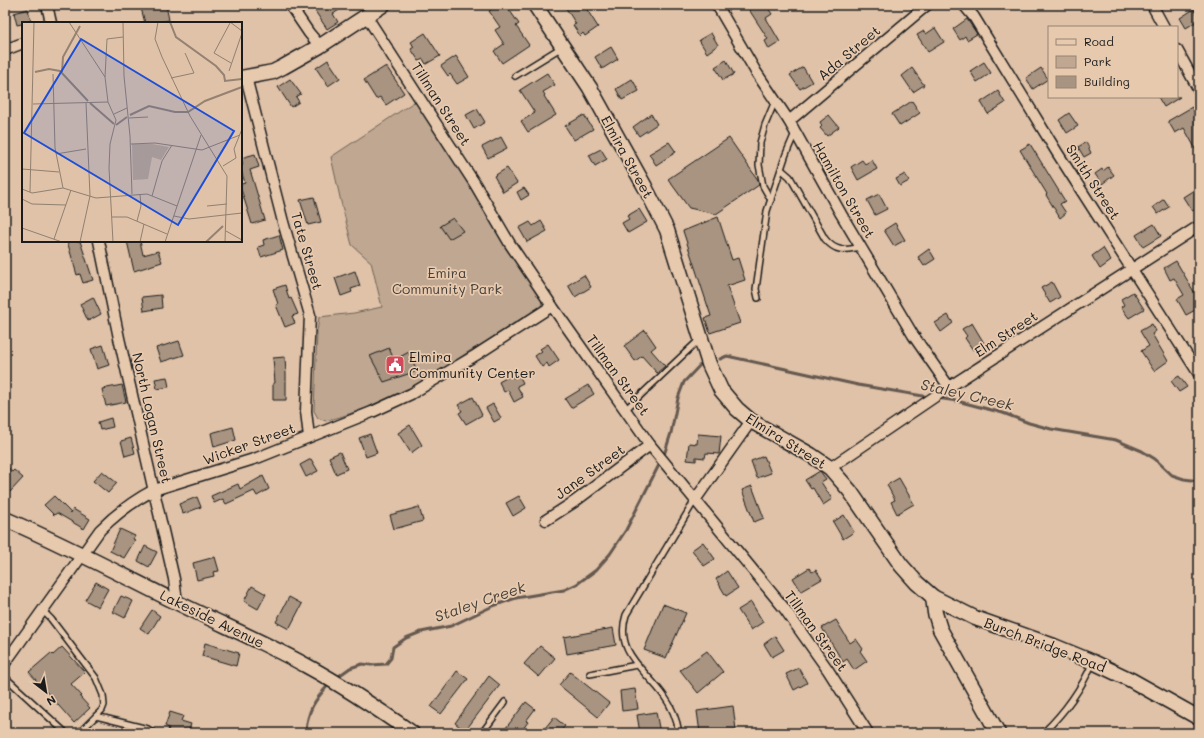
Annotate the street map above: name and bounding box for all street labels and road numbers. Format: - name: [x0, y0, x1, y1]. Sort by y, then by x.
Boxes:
- street label: Ada Street: [813, 21, 884, 84]
- street label: Tillman Street: [407, 58, 475, 149]
- street label: Elmira Street: [597, 112, 658, 202]
- street label: Hamilton Street: [809, 138, 880, 242]
- street label: Smith Street: [1062, 140, 1125, 223]
- street label: Tate Street: [287, 210, 328, 292]
- street label: Elm Street: [970, 306, 1041, 361]
- street label: Tillman Street: [583, 330, 654, 419]
- street label: North Logan Street: [128, 351, 177, 485]
- street label: Elmira Street: [742, 408, 830, 473]
- street label: Wicker Street: [200, 418, 298, 469]
- street label: Jane Street: [551, 440, 628, 503]
- street label: Lakeside Avenue: [157, 585, 268, 652]
- street label: Tillman Street: [781, 586, 852, 675]
- street label: Burch Bridge Road: [982, 613, 1109, 677]

